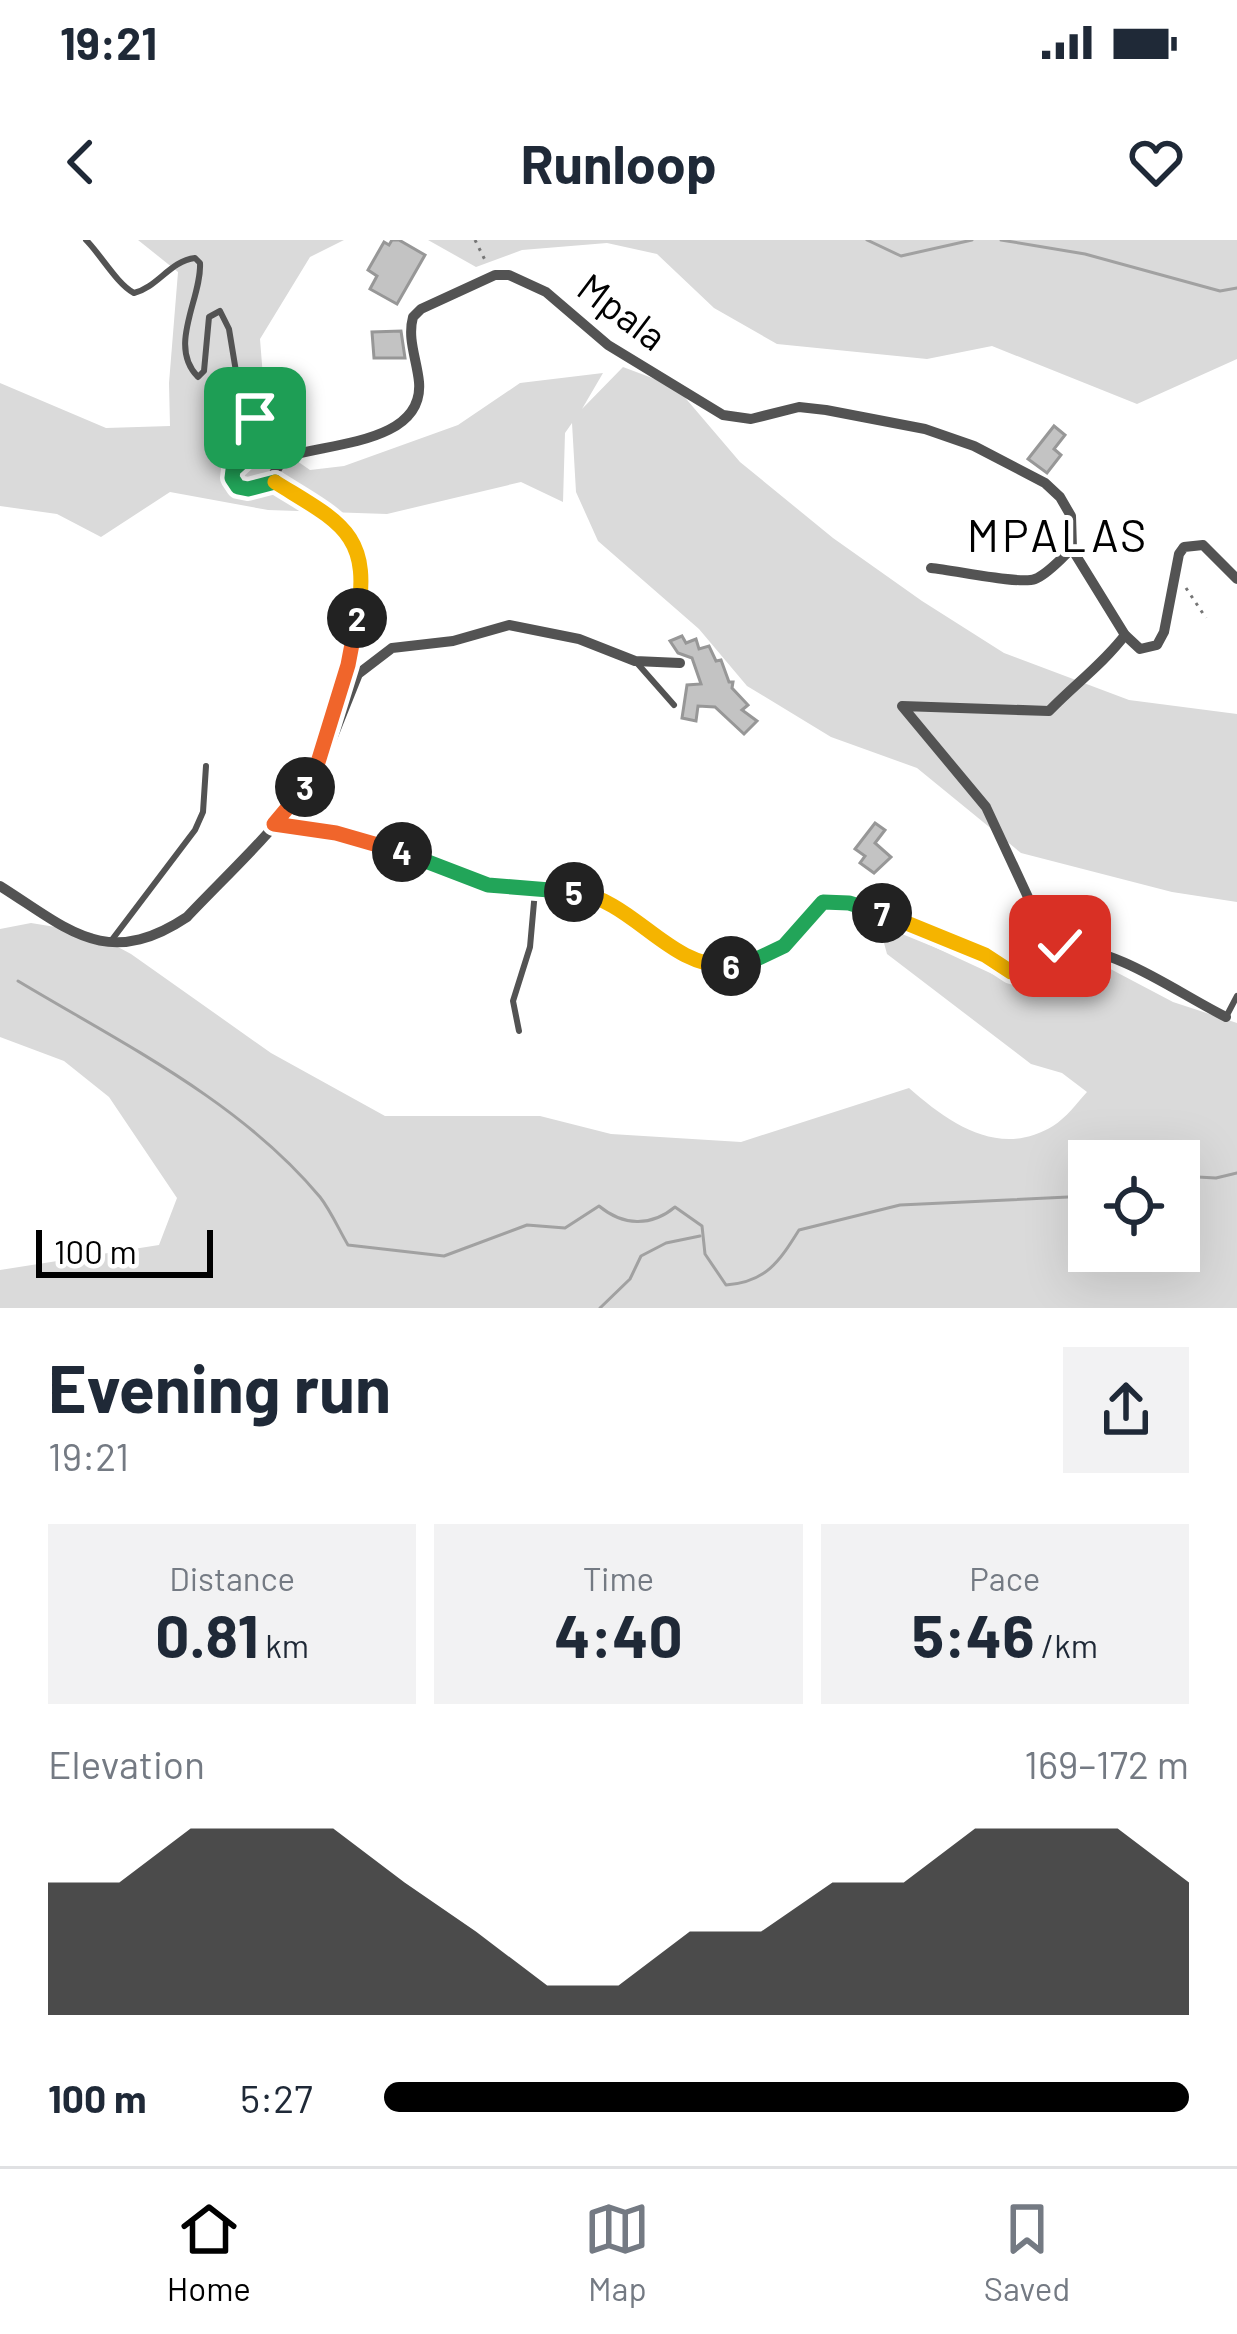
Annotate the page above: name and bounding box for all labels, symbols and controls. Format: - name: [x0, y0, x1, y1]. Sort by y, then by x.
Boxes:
- text: 19:21: [60, 15, 157, 69]
- icon: back: [48, 129, 114, 195]
- icon: heart: [1123, 129, 1189, 195]
- text: Runloop: [520, 130, 717, 195]
- street label: Mpala: [570, 262, 676, 359]
- pin: [204, 367, 306, 469]
- icon: arrive: [222, 385, 288, 451]
- district label: MPALAS: [967, 507, 1149, 561]
- pin: 2: [327, 588, 387, 648]
- text: 2: [348, 598, 366, 638]
- pin: 3: [275, 757, 335, 817]
- text: 3: [296, 767, 314, 807]
- pin: 4: [372, 822, 432, 882]
- text: 4: [392, 832, 412, 872]
- pin: 5: [544, 862, 604, 922]
- text: 5: [565, 872, 583, 912]
- pin: 7: [852, 883, 912, 943]
- text: 7: [874, 893, 890, 933]
- pin: [1009, 895, 1111, 997]
- icon: check: [1027, 913, 1093, 979]
- pin: 6: [701, 936, 761, 996]
- text: 6: [722, 946, 740, 986]
- map controls: [1068, 1140, 1200, 1272]
- button: locate: [1068, 1140, 1200, 1272]
- scale bar: [36, 1224, 213, 1277]
- text: 100 m: [54, 1231, 137, 1271]
- text: Evening run: [48, 1347, 391, 1426]
- button: share: [1063, 1347, 1189, 1473]
- text: 19:21: [48, 1432, 129, 1479]
- text: Distance: [169, 1558, 295, 1598]
- text: Time: [583, 1558, 654, 1598]
- text: Pace: [969, 1558, 1040, 1598]
- text: 0.81: [155, 1598, 259, 1670]
- text: 4:40: [554, 1598, 683, 1670]
- text: 5:46: [912, 1598, 1034, 1670]
- text: km: [259, 1625, 309, 1665]
- text: /km: [1034, 1625, 1098, 1665]
- text: Elevation: [48, 1740, 205, 1787]
- text: 169–172 m: [1024, 1740, 1189, 1787]
- text: 100 m: [48, 2074, 147, 2121]
- text: 5:27: [240, 2074, 313, 2121]
- tab: Home: [167, 2196, 251, 2308]
- tab: Map: [584, 2196, 650, 2308]
- tab: Saved: [984, 2196, 1070, 2308]

